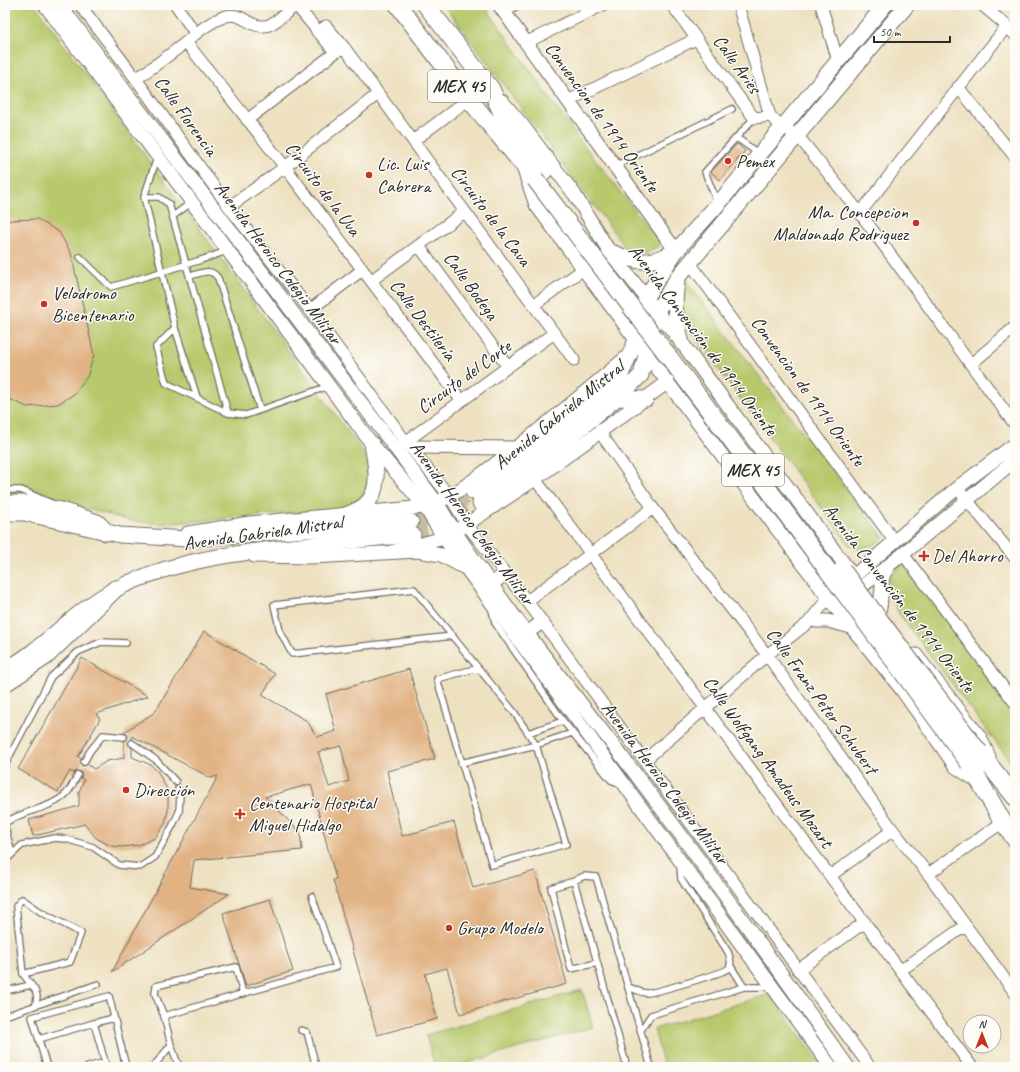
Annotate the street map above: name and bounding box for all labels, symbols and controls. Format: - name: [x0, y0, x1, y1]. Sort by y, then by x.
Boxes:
- scale bar: [874, 18, 950, 44]
- text: 50 m: [880, 24, 902, 40]
- street label: Calle Aries: [708, 30, 768, 100]
- street label: Convencion de 1914 Oriente: [540, 37, 666, 198]
- road number: MEX 45: [428, 70, 490, 102]
- street label: Calle Florencia: [149, 71, 224, 163]
- street label: Circuito de la Uva: [280, 137, 367, 242]
- place label: Pemex: [736, 149, 775, 173]
- place label: Lic. Luis Cabrera: [377, 152, 432, 198]
- marker: Pemex: [723, 156, 733, 166]
- street label: Circuito de la Cava: [446, 161, 537, 272]
- marker: Lic. Luis Cabrera: [364, 170, 374, 180]
- street label: Avenida Heroico Colegio Militar: [209, 177, 348, 351]
- place label: Ma. Concepcion Maldonado Rodriguez: [773, 200, 910, 246]
- marker: Ma. Concepcion Maldonado Rodriguez: [911, 218, 921, 228]
- street label: Avenida Convención de 1914 Oriente: [623, 240, 784, 442]
- street label: Calle Bodega: [438, 247, 505, 326]
- street label: Calle Destilería: [384, 274, 463, 367]
- place label: Velodromo Bicentenario: [52, 281, 135, 327]
- marker: Velodromo Bicentenario: [39, 299, 49, 309]
- street label: Convencion de 1914 Oriente: [746, 311, 872, 472]
- street label: Circuito del Corte: [412, 334, 517, 419]
- street label: Avenida Gabriela Mistral: [489, 353, 632, 475]
- street label: Avenida Heroico Colegio Militar: [404, 436, 541, 612]
- road number: MEX 45: [722, 454, 784, 486]
- street label: Avenida Convención de 1914 Oriente: [818, 499, 981, 699]
- street label: Avenida Gabriela Mistral: [182, 509, 348, 556]
- place label: Del Ahorro: [932, 544, 1004, 568]
- marker: Del Ahorro: [919, 551, 929, 561]
- street label: Calle Franz Peter Schubert: [761, 623, 885, 781]
- street label: Calle Wolfgang Amadeus Mozart: [698, 671, 839, 854]
- street label: Avenida Heroico Colegio Militar: [596, 697, 735, 871]
- place label: Dirección: [134, 778, 195, 802]
- marker: Dirección: [121, 785, 131, 795]
- place label: Centenario Hospital Miguel Hidalgo: [249, 791, 379, 837]
- marker: Centenario Hospital Miguel Hidalgo: [234, 808, 246, 820]
- place label: Grupo Modelo: [457, 916, 545, 940]
- marker: Grupo Modelo: [444, 923, 454, 933]
- north arrow: [962, 1014, 1002, 1054]
- text: N: [979, 1017, 988, 1031]

